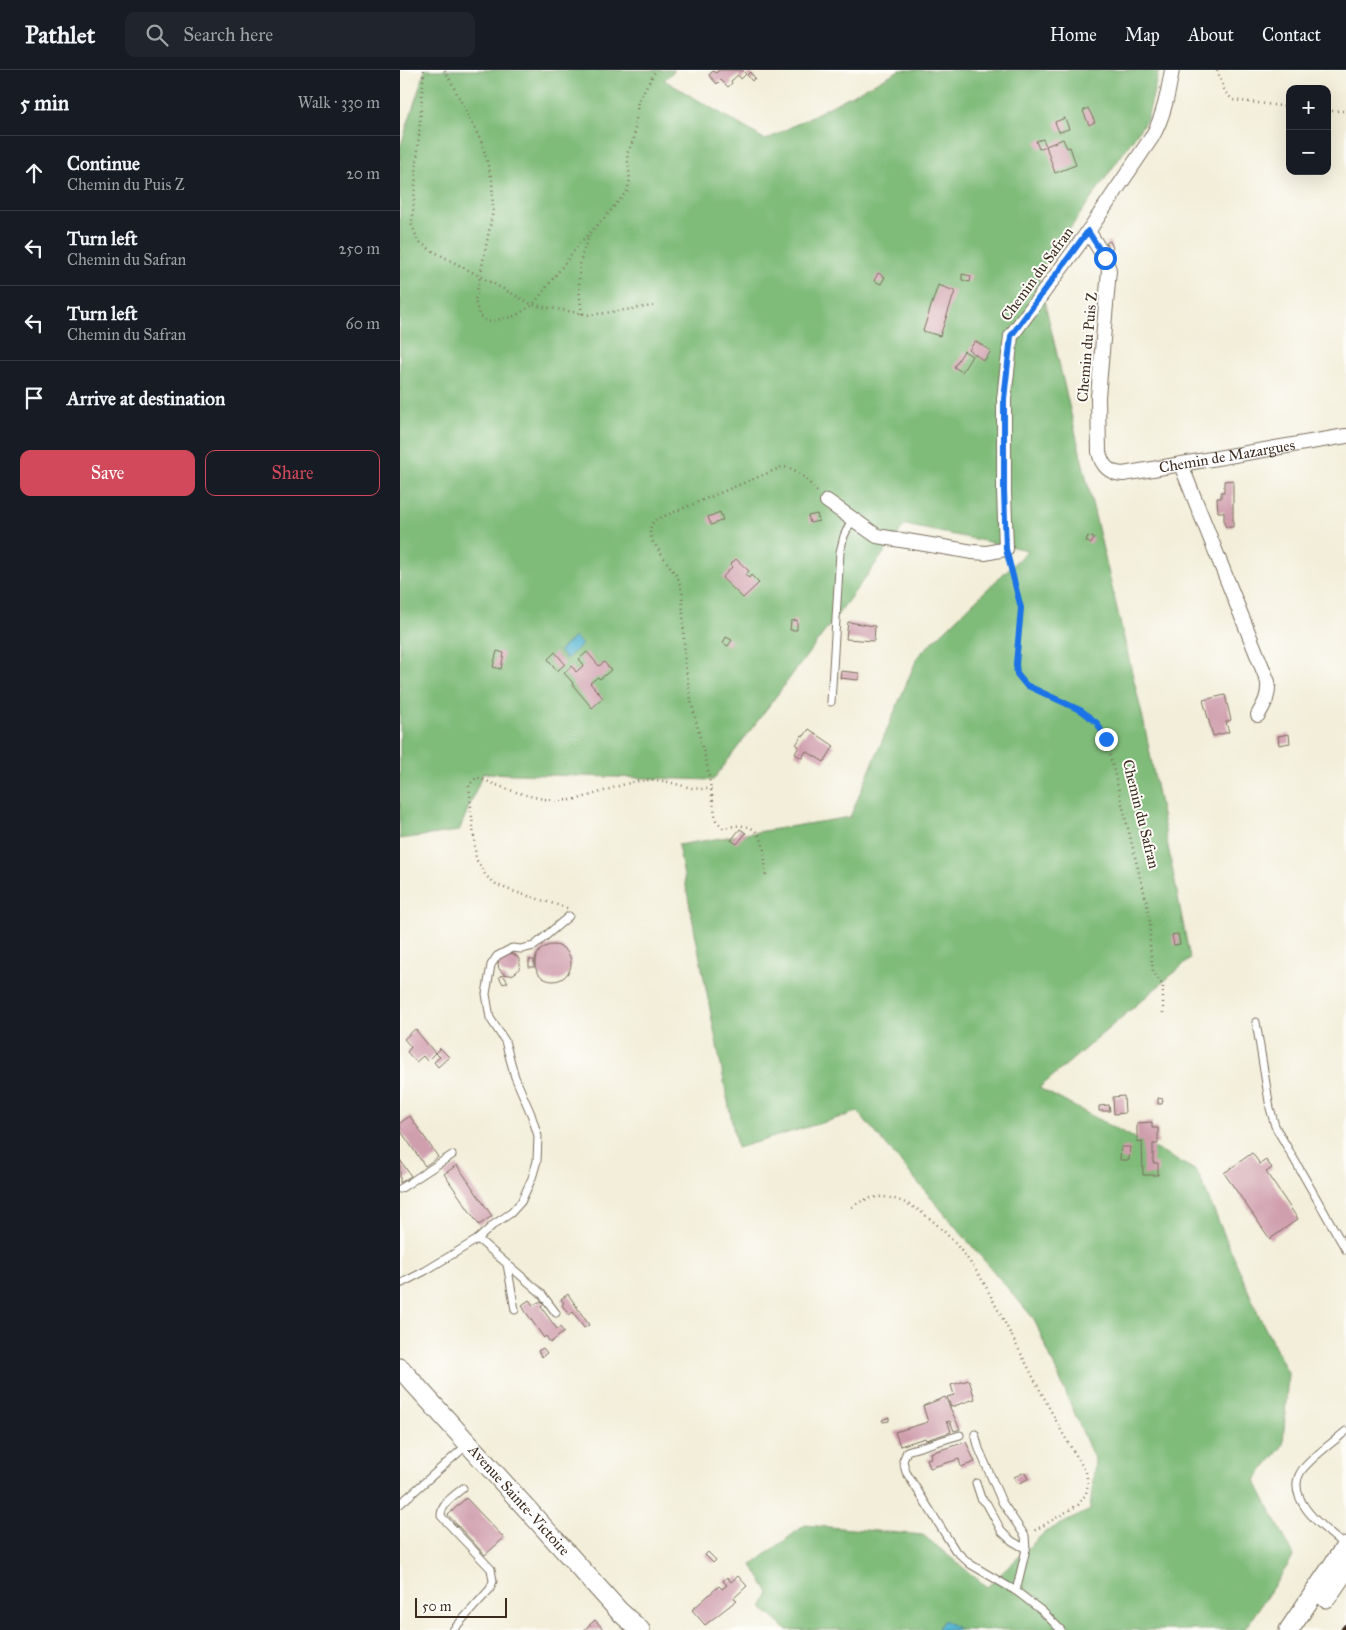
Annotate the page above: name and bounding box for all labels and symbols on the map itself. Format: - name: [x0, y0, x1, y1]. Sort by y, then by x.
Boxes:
- street label: Chemin du Safran: [997, 224, 1077, 324]
- route start: [1094, 247, 1117, 270]
- street label: Chemin du Puis Z: [1073, 291, 1101, 403]
- street label: Chemin de Mazargues: [1158, 436, 1296, 477]
- route end: [1095, 728, 1118, 751]
- street label: Chemin du Safran: [1119, 758, 1163, 870]
- street label: Avenue Sainte-Victoire: [464, 1440, 574, 1559]
- scale bar: [415, 1595, 508, 1618]

